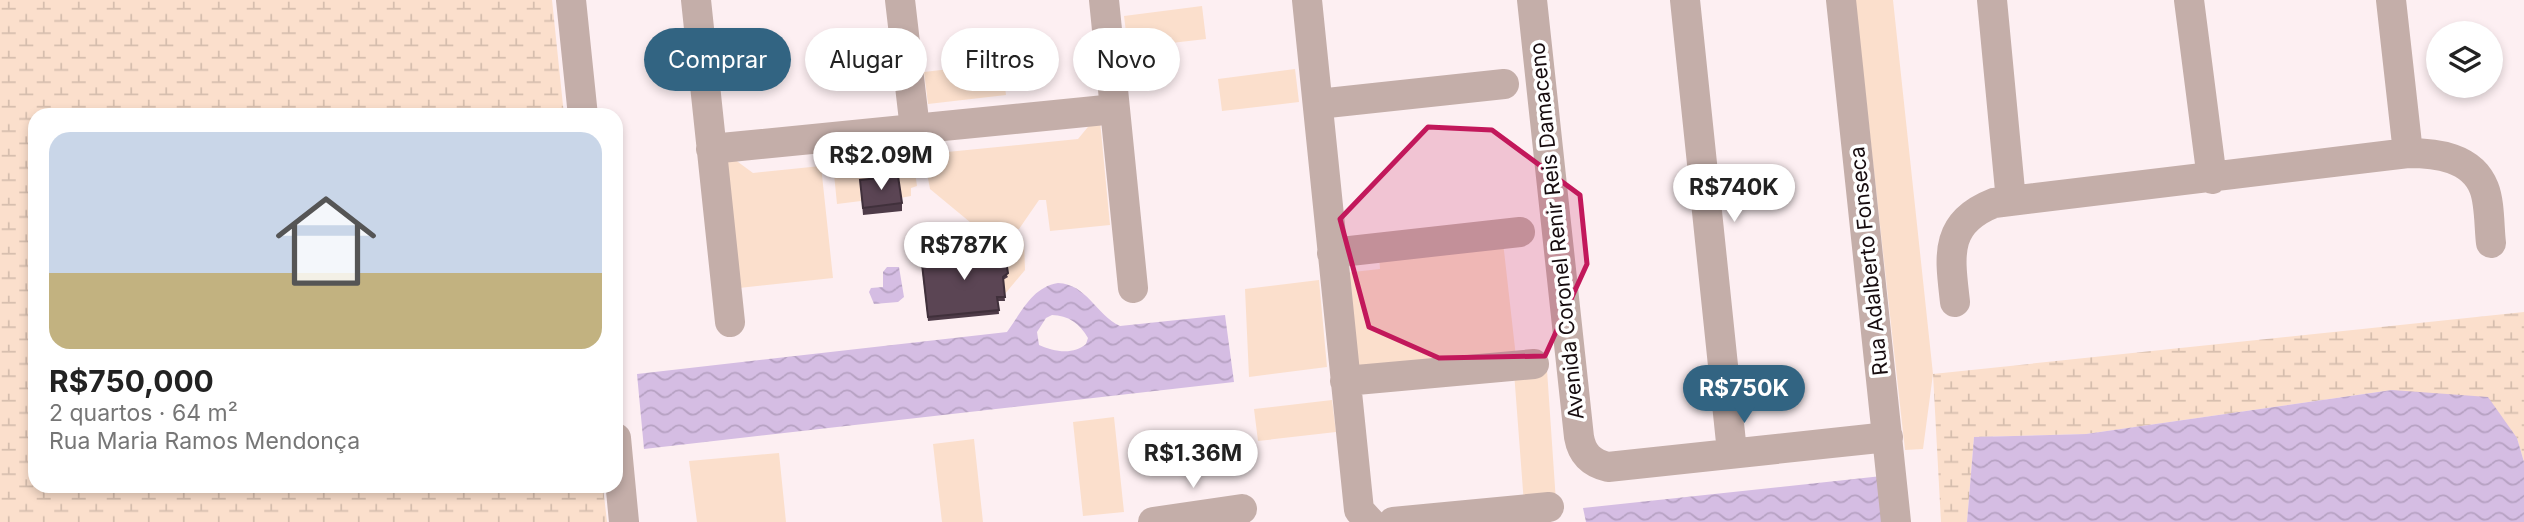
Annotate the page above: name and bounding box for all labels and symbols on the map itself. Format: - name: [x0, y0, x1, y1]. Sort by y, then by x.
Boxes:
- street label: Avenida Coronel Renir Reis Damaceno: [1524, 41, 1589, 421]
- pin: R$2.09M: [816, 132, 946, 192]
- street label: Rua Adalberto Fonseca: [1844, 145, 1893, 377]
- pin: R$740K: [1677, 164, 1791, 224]
- pin: R$787K: [907, 222, 1021, 282]
- pin: R$750K: [1687, 366, 1801, 425]
- pin: R$1.36M: [1128, 430, 1258, 490]

